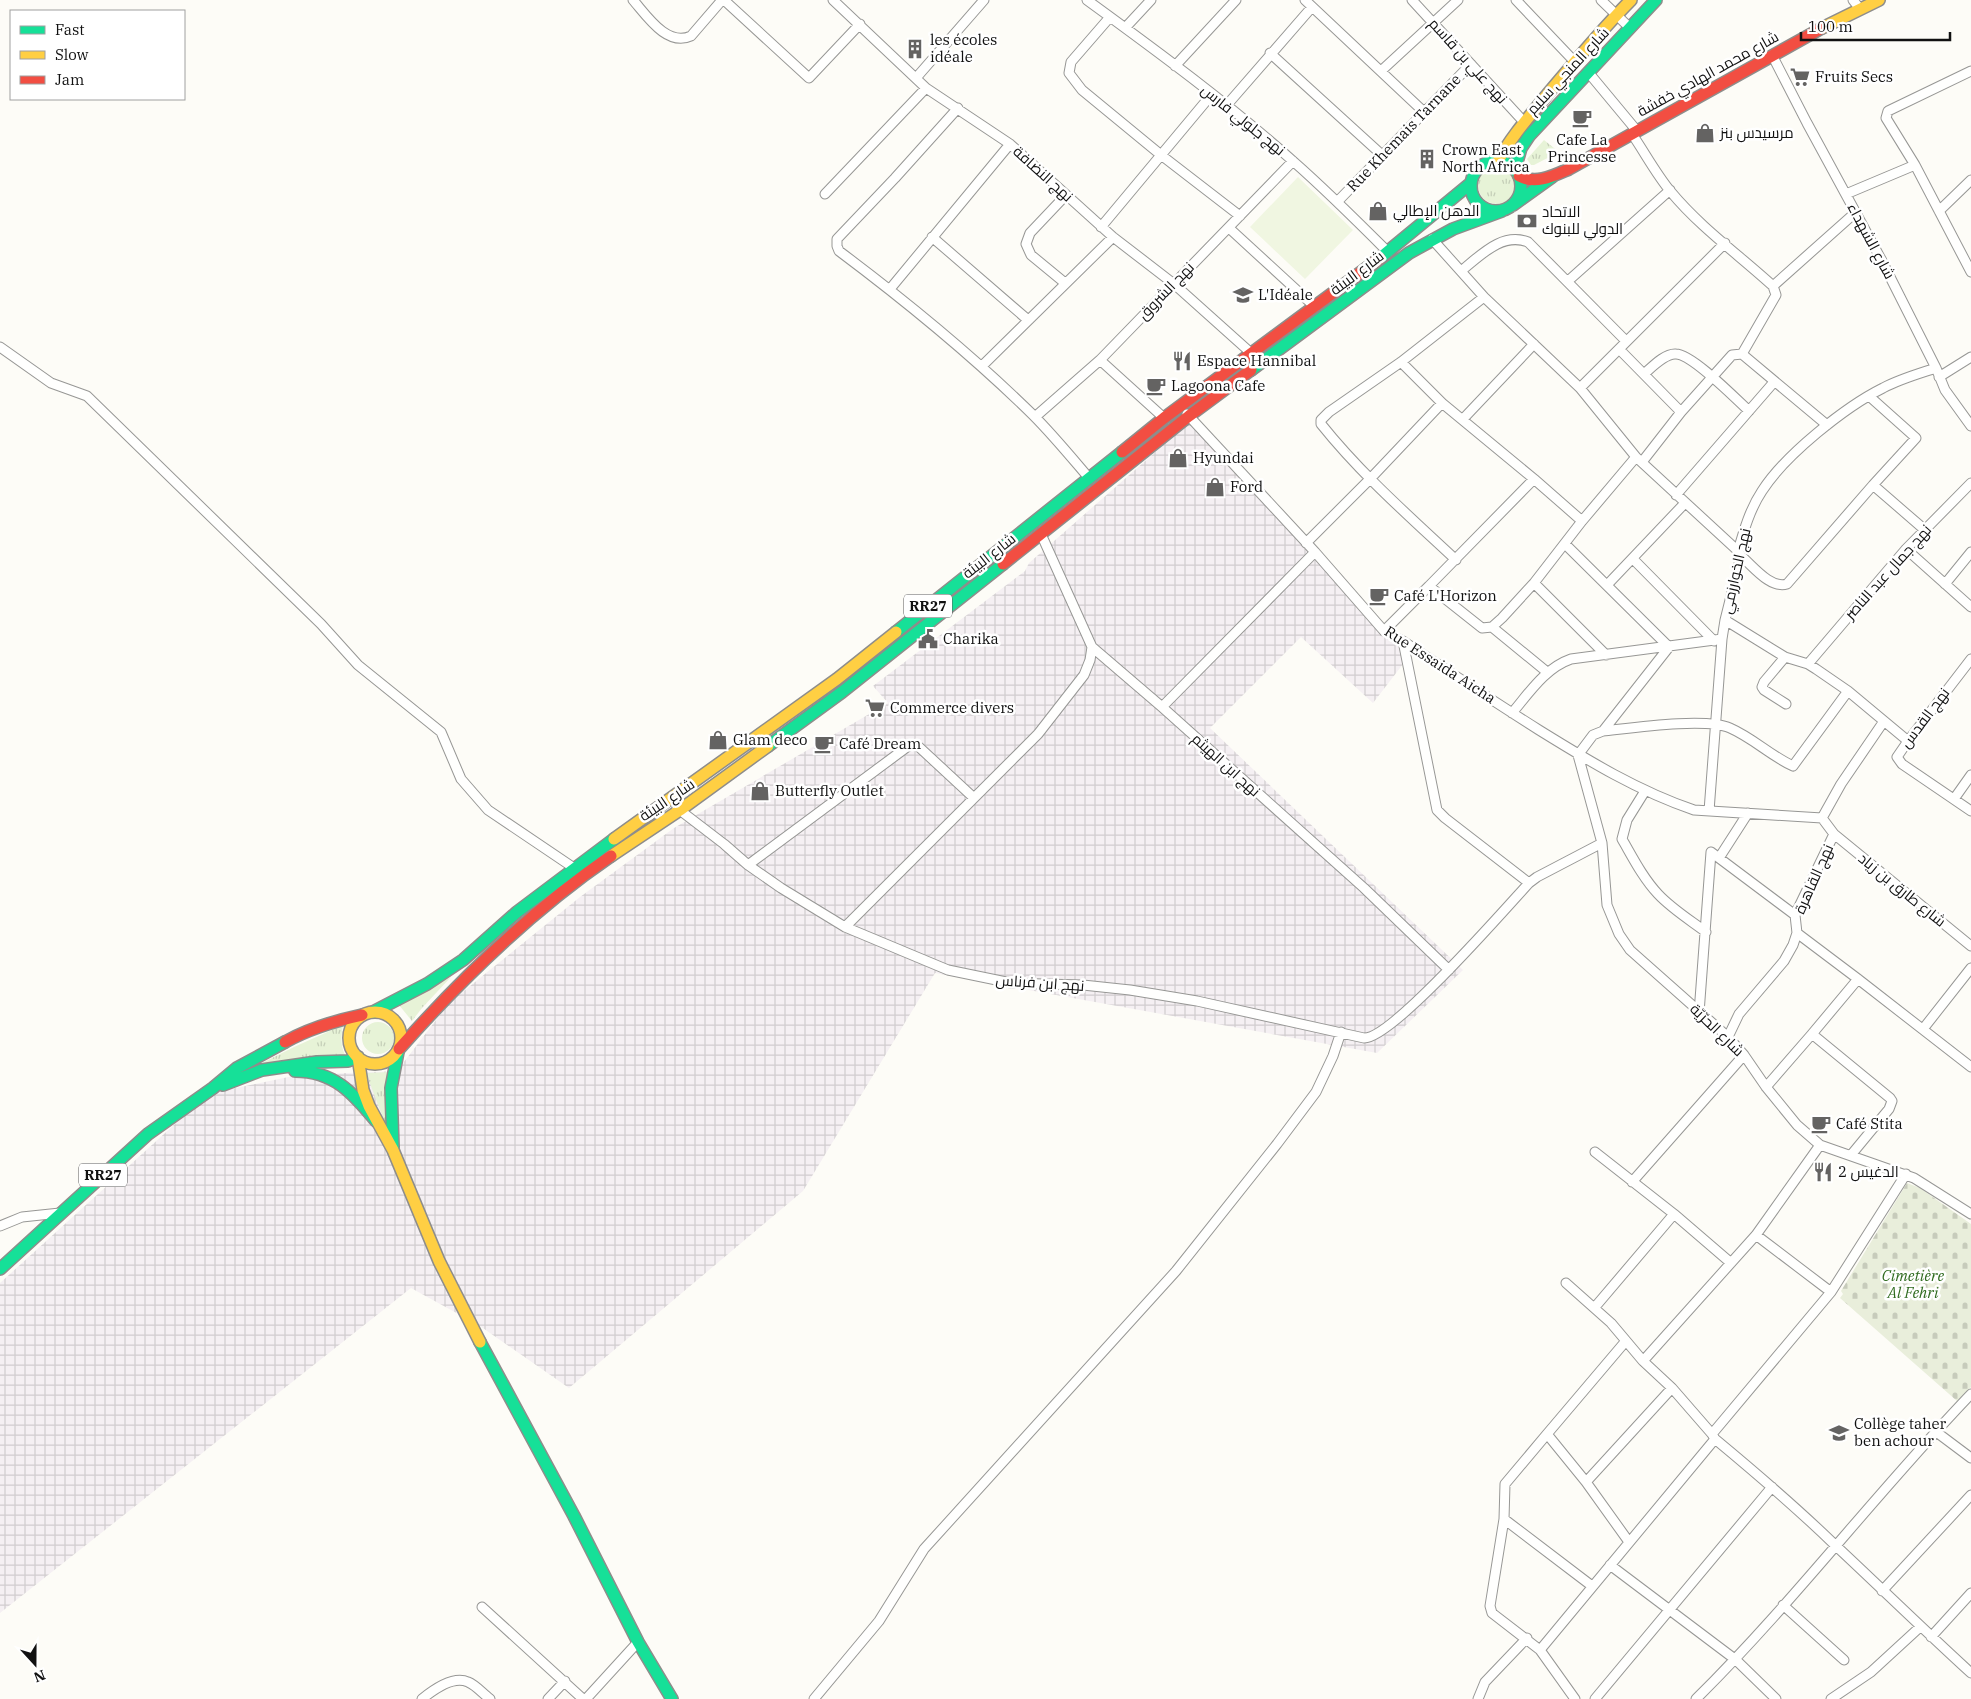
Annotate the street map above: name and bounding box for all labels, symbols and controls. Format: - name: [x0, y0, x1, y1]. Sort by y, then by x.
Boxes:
- legend: [10, 10, 185, 100]
- scale bar: [1801, 10, 1950, 42]
- street label: نهج علي بن قاسم: [1423, 14, 1512, 109]
- text: 100 m: [1808, 17, 1853, 36]
- text: Fast: [55, 20, 85, 39]
- street label: شارع المنجي سليم: [1522, 23, 1615, 120]
- street label: شارع محمد الهادي خفشة: [1634, 27, 1783, 123]
- place label: les écoles idéale: [930, 30, 997, 66]
- building icon: les écoles idéale: [904, 38, 926, 60]
- text: Slow: [55, 45, 89, 64]
- supermarket icon: Fruits Secs: [1789, 66, 1811, 88]
- place label: Fruits Secs: [1815, 67, 1893, 86]
- text: Jam: [55, 70, 84, 89]
- street label: Rue Khemais Tarnane: [1343, 70, 1465, 195]
- street label: نهج جلولي فارس: [1195, 80, 1289, 162]
- cafe icon: Cafe La Princesse: [1571, 107, 1593, 129]
- shop icon: مرسيدس بنز: [1694, 122, 1716, 144]
- place label: مرسيدس بنز: [1719, 123, 1794, 143]
- place label: Cafe La Princesse: [1548, 130, 1616, 166]
- place label: Crown East North Africa: [1442, 140, 1530, 176]
- street label: نهج النضافة: [1008, 142, 1077, 207]
- building icon: Crown East North Africa: [1416, 148, 1438, 170]
- street label: شارع الشهداء: [1842, 199, 1899, 283]
- shop icon: الدهن الإطالي: [1367, 200, 1389, 222]
- place label: الدهن الإطالي: [1393, 201, 1480, 223]
- place label: الاتحاد الدولي للبنوك: [1542, 202, 1623, 241]
- bank icon: الاتحاد الدولي للبنوك: [1516, 210, 1538, 232]
- street label: شارع البيئة: [1326, 246, 1389, 301]
- street label: نهج الشروق: [1133, 258, 1199, 325]
- school or university icon: L'Idéale: [1232, 284, 1254, 306]
- place label: L'Idéale: [1258, 285, 1313, 304]
- restaurant icon: Espace Hannibal: [1171, 350, 1193, 372]
- place label: Espace Hannibal: [1197, 351, 1316, 370]
- cafe icon: Lagoona Cafe: [1145, 375, 1167, 397]
- place label: Lagoona Cafe: [1171, 376, 1265, 395]
- shop icon: Hyundai: [1167, 447, 1189, 469]
- place label: Hyundai: [1193, 448, 1254, 467]
- shop icon: Ford: [1204, 476, 1226, 498]
- place label: Ford: [1230, 477, 1263, 496]
- street label: نهج جمال عبد الناصر: [1839, 520, 1937, 625]
- street label: نهج الخوارزمي: [1716, 526, 1758, 616]
- street label: شارع البيئة: [958, 529, 1020, 584]
- cafe icon: Café L'Horizon: [1368, 585, 1390, 607]
- place label: Café L'Horizon: [1394, 586, 1497, 605]
- road number: RR27: [904, 594, 952, 618]
- street label: Rue Essaida Aicha: [1381, 621, 1500, 708]
- public building icon: Charika: [917, 628, 939, 650]
- place label: Charika: [943, 629, 999, 648]
- street label: نهج القدس: [1896, 684, 1955, 753]
- supermarket icon: Commerce divers: [864, 697, 886, 719]
- place label: Commerce divers: [890, 698, 1014, 717]
- shop icon: Glam deco: [707, 729, 729, 751]
- street label: نهج ابن الهيثم: [1187, 729, 1264, 802]
- place label: Glam deco: [733, 730, 808, 749]
- cafe icon: Café Dream: [813, 733, 835, 755]
- place label: Café Dream: [839, 734, 921, 753]
- street label: شارع البيئة: [635, 774, 699, 827]
- shop icon: Butterfly Outlet: [749, 780, 771, 802]
- place label: Butterfly Outlet: [775, 781, 884, 800]
- street label: نهج القاهرة: [1790, 841, 1839, 917]
- street label: شارع طارق بن زياد: [1853, 848, 1950, 932]
- street label: نهج ابن فرناس: [995, 970, 1085, 997]
- street label: شارع الحرّيّة: [1685, 999, 1748, 1062]
- cafe icon: Café Stita: [1810, 1113, 1832, 1135]
- place label: Café Stita: [1836, 1114, 1903, 1133]
- restaurant icon: الدغيس 2: [1812, 1161, 1834, 1183]
- place label: الدغيس 2: [1838, 1162, 1899, 1182]
- road number: RR27: [79, 1164, 127, 1186]
- park label: Cimetière Al Fehri: [1882, 1266, 1944, 1302]
- place label: Collège taher ben achour: [1854, 1414, 1947, 1450]
- school or university icon: Collège taher ben achour: [1828, 1422, 1850, 1444]
- north arrow: [10, 1639, 60, 1689]
- text: N: [31, 1666, 48, 1687]

